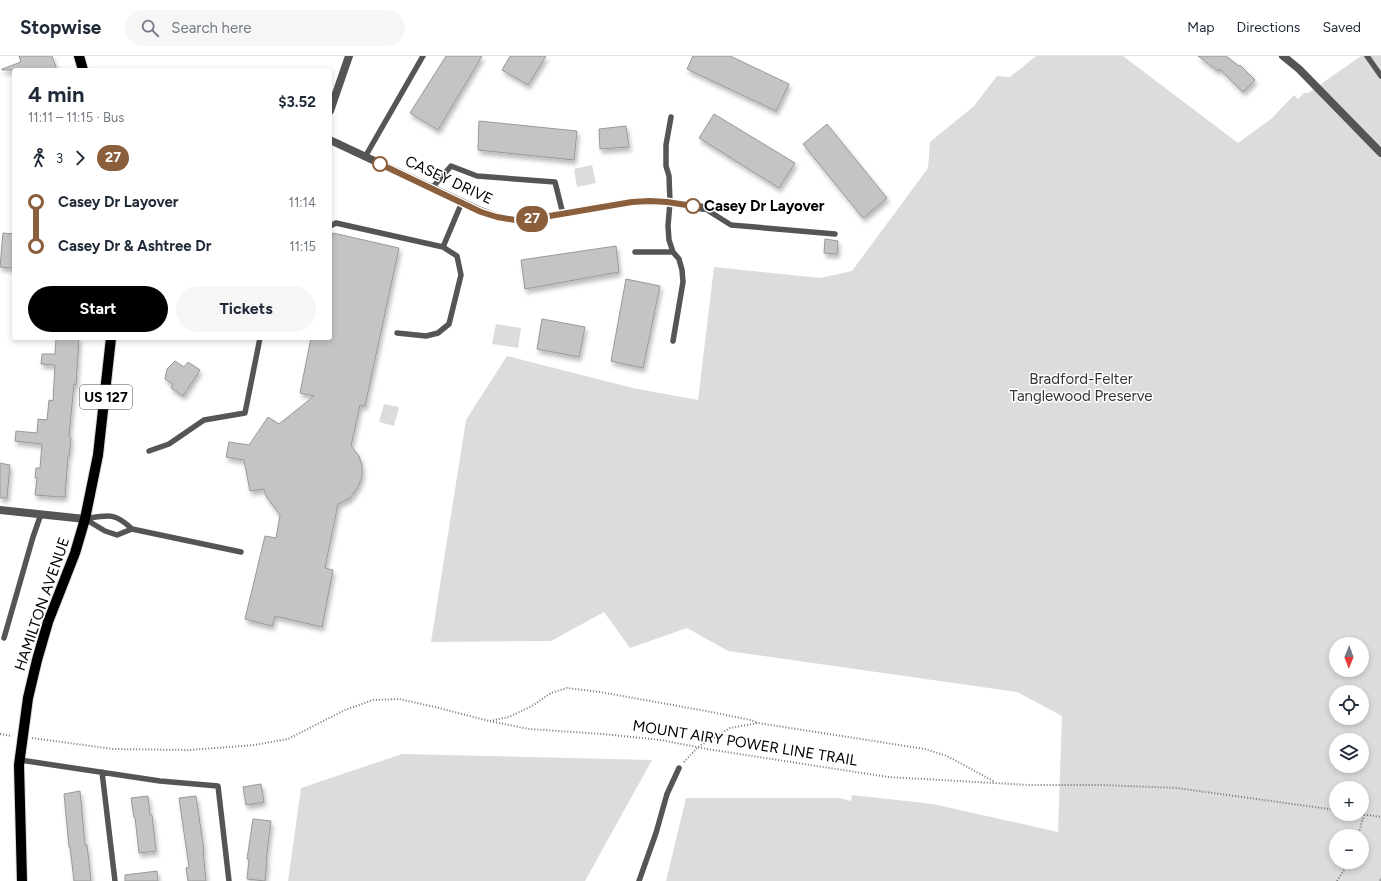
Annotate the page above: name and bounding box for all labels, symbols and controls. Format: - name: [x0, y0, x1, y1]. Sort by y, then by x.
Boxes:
- search box: [125, 10, 405, 46]
- text: Stopwise: [20, 16, 101, 39]
- icon: search: [139, 17, 161, 39]
- text: Search here: [171, 19, 251, 37]
- text: Map: [1187, 19, 1215, 36]
- text: Directions: [1237, 19, 1300, 36]
- text: Saved: [1322, 19, 1361, 36]
- text: 4 min: [28, 81, 85, 108]
- text: $3.52: [278, 93, 316, 111]
- text: 11:11 – 11:15 · Bus: [28, 110, 124, 125]
- icon: walk: [28, 147, 50, 169]
- icon: forward: [69, 147, 91, 169]
- text: 27: [105, 149, 121, 166]
- text: 3: [56, 151, 63, 166]
- street label: CASEY DRIVE: [402, 152, 496, 208]
- unlabelled marker: [372, 156, 388, 172]
- text: Casey Dr Layover: [58, 193, 179, 211]
- text: 11:14: [289, 195, 316, 210]
- place label: Casey Dr Layover: [704, 197, 825, 215]
- marker: Casey Dr Layover: [685, 198, 701, 214]
- line badge: 27: [514, 206, 550, 232]
- text: 27: [524, 210, 540, 227]
- text: Casey Dr & Ashtree Dr: [58, 237, 211, 255]
- text: 11:15: [289, 239, 316, 254]
- button: Start: [28, 286, 168, 332]
- button: Tickets: [176, 286, 316, 332]
- park label: Bradford-Felter Tanglewood Preserve: [1010, 370, 1152, 405]
- road number: US 127: [80, 385, 132, 409]
- street label: HAMILTON AVENUE: [11, 535, 73, 673]
- north arrow: [1329, 637, 1369, 677]
- map controls: [1329, 637, 1369, 869]
- button: locate: [1329, 685, 1369, 725]
- street label: MOUNT AIRY POWER LINE TRAIL: [631, 716, 859, 770]
- button: layers: [1329, 733, 1369, 773]
- button: +: [1329, 781, 1369, 821]
- button: −: [1329, 829, 1369, 869]

